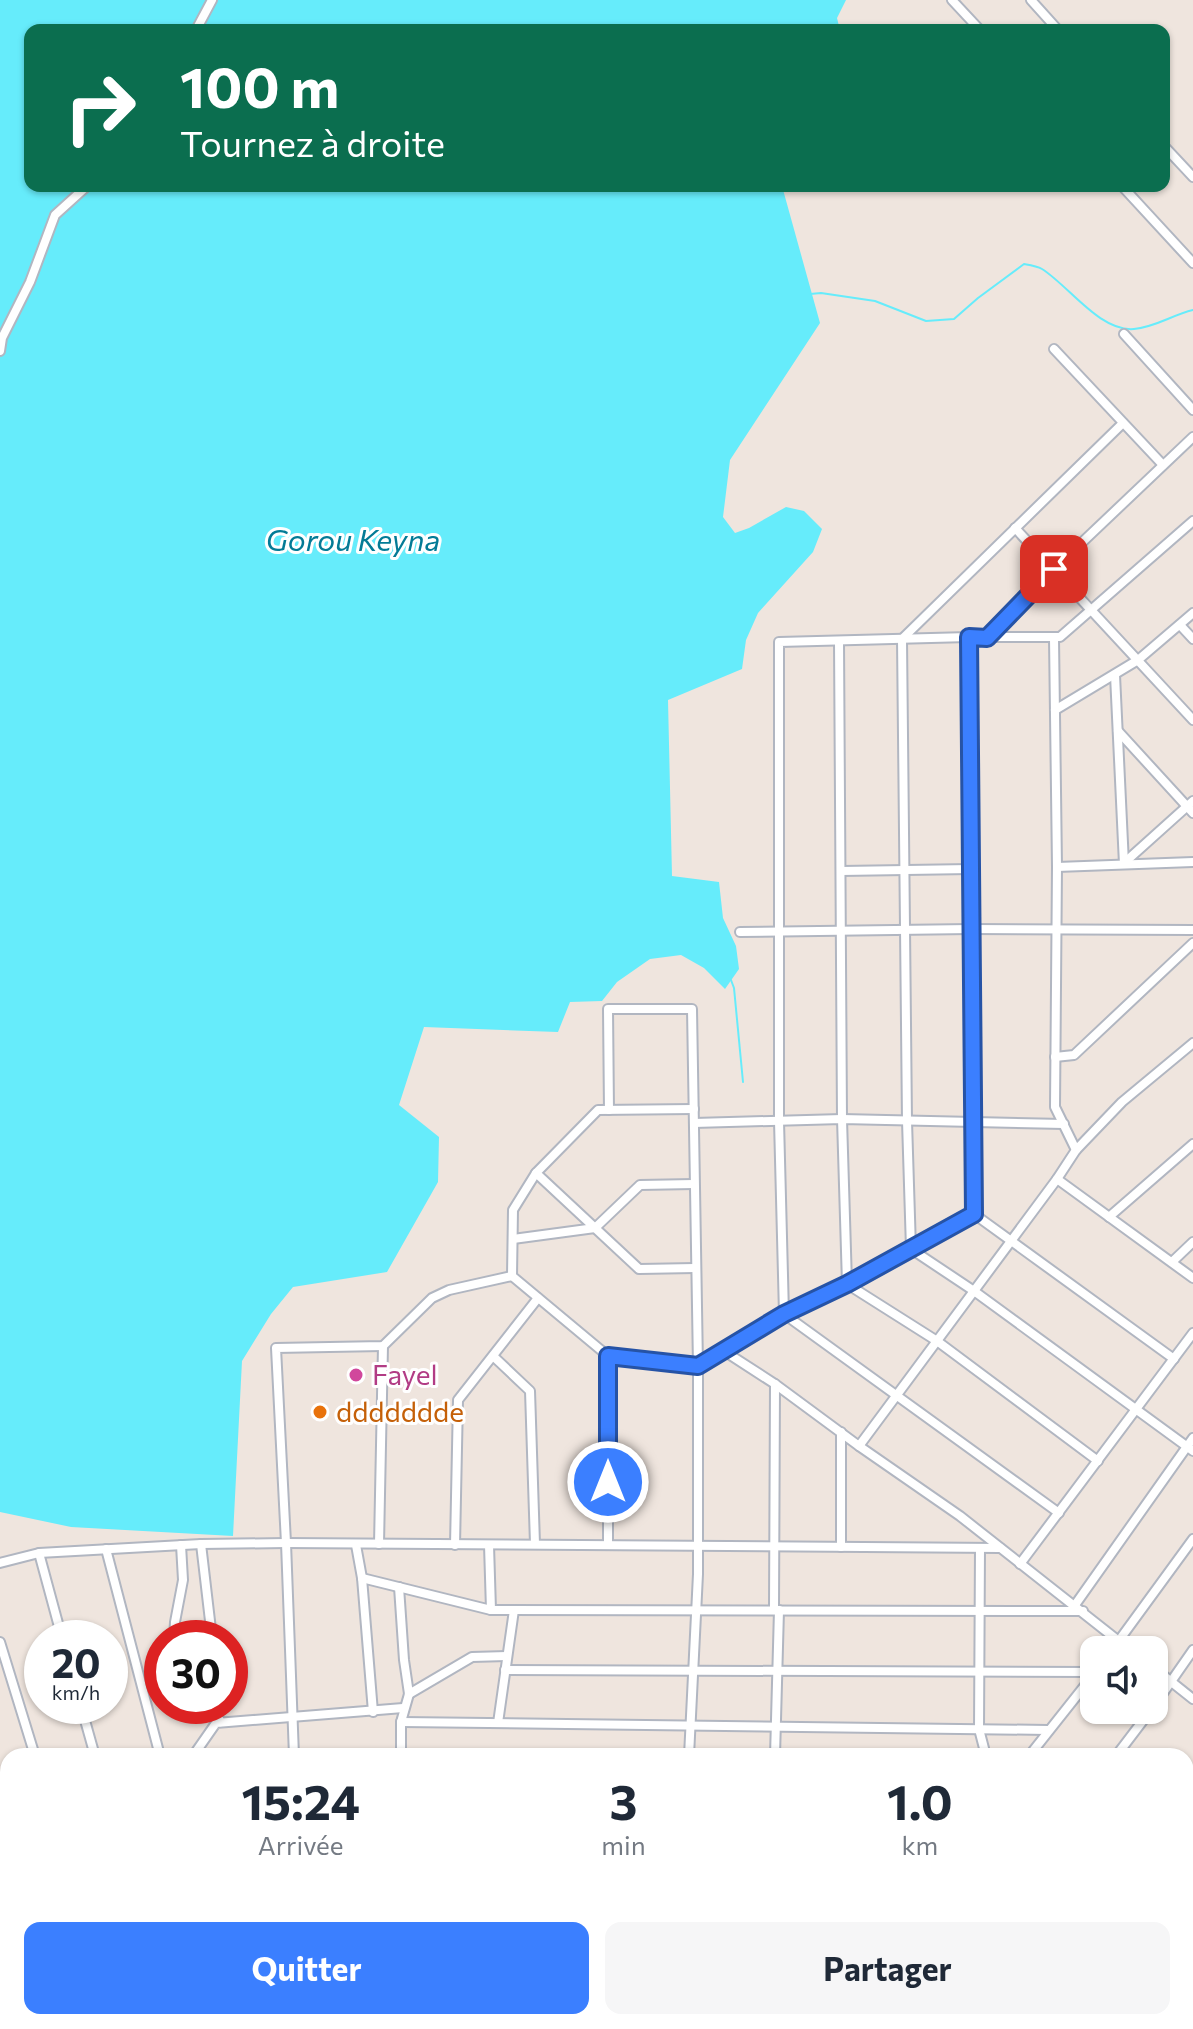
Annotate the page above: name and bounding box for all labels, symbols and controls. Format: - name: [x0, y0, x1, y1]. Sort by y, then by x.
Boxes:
- text: 100 m: [180, 51, 339, 120]
- icon: right: [48, 56, 152, 160]
- text: Tournez à droite: [180, 120, 445, 164]
- water label: Gorou Keyna: [266, 520, 440, 557]
- pin: [1020, 535, 1088, 603]
- icon: arrive: [1032, 547, 1076, 591]
- place label: Fayel: [372, 1357, 438, 1391]
- marker: Fayel: [347, 1366, 365, 1384]
- place label: ddddddde: [336, 1394, 464, 1428]
- marker: ddddddde: [311, 1403, 329, 1421]
- position arrow: [566, 1440, 650, 1524]
- speed limit sign: 30: [144, 1620, 248, 1724]
- map controls: [1080, 1636, 1168, 1724]
- button: sound: [1080, 1636, 1168, 1724]
- text: 20: [51, 1637, 101, 1686]
- text: km/h: [52, 1680, 100, 1704]
- text: 15:24: [241, 1771, 360, 1830]
- text: 3: [609, 1771, 637, 1830]
- text: 1.0: [887, 1771, 953, 1830]
- text: Arrivée: [258, 1829, 343, 1860]
- text: min: [601, 1829, 646, 1860]
- text: km: [901, 1829, 938, 1860]
- button: Quitter: [24, 1922, 589, 2014]
- button: Partager: [605, 1922, 1170, 2014]

